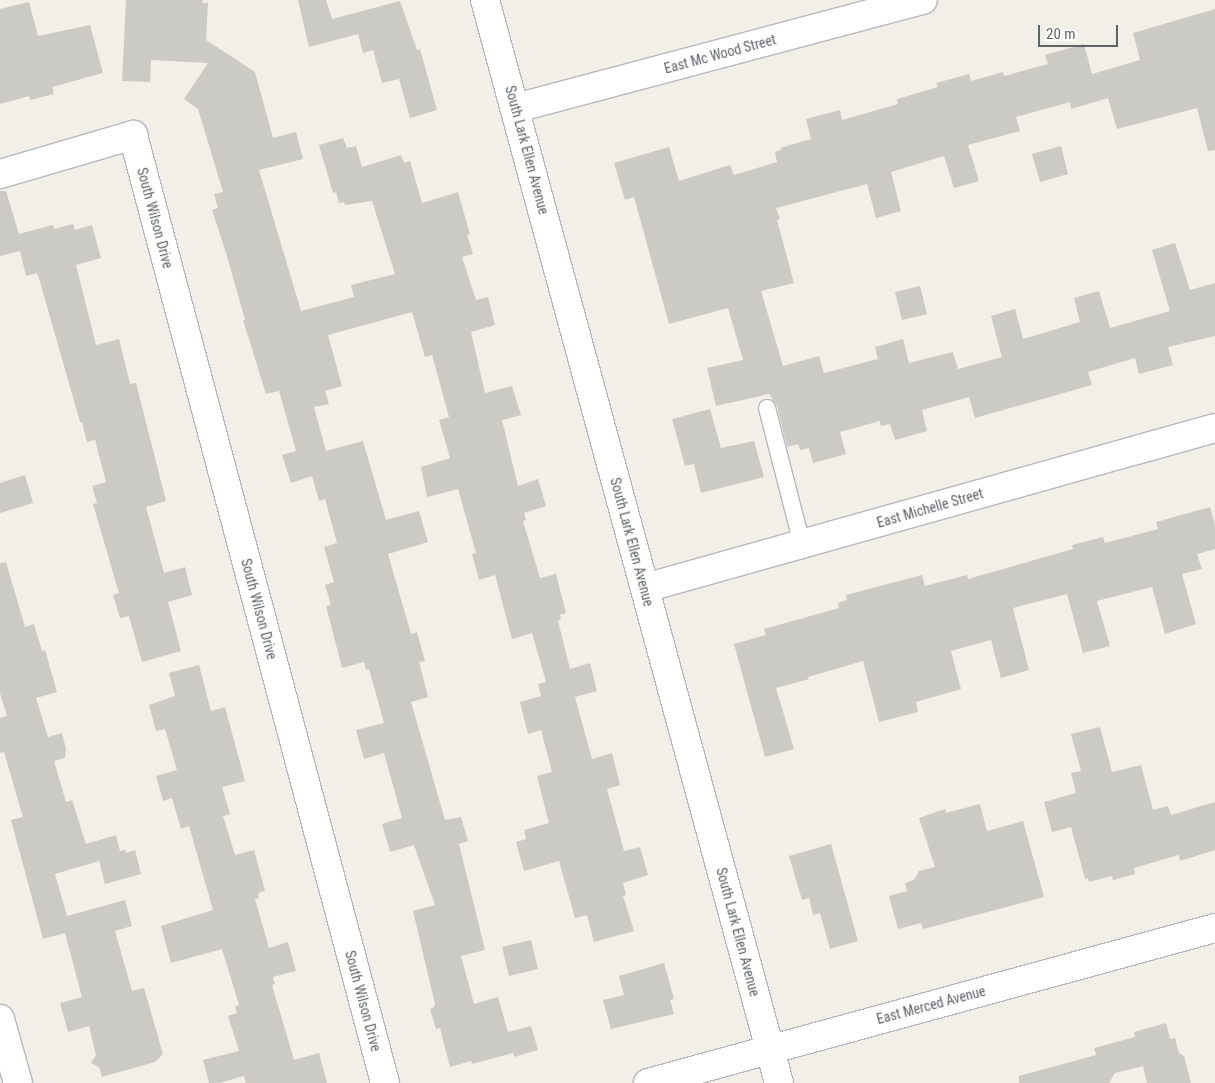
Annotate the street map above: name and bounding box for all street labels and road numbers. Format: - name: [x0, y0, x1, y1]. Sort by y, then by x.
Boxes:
- street label: East Mc Wood Street: [662, 31, 778, 77]
- street label: South Lark Ellen Avenue: [502, 84, 552, 216]
- street label: South Wilson Drive: [133, 166, 177, 270]
- street label: South Lark Ellen Avenue: [607, 476, 657, 608]
- street label: East Michelle Street: [875, 485, 985, 531]
- street label: South Wilson Drive: [237, 557, 281, 661]
- street label: South Lark Ellen Avenue: [713, 866, 763, 998]
- street label: South Wilson Drive: [341, 949, 385, 1053]
- street label: East Merced Avenue: [875, 982, 987, 1028]

